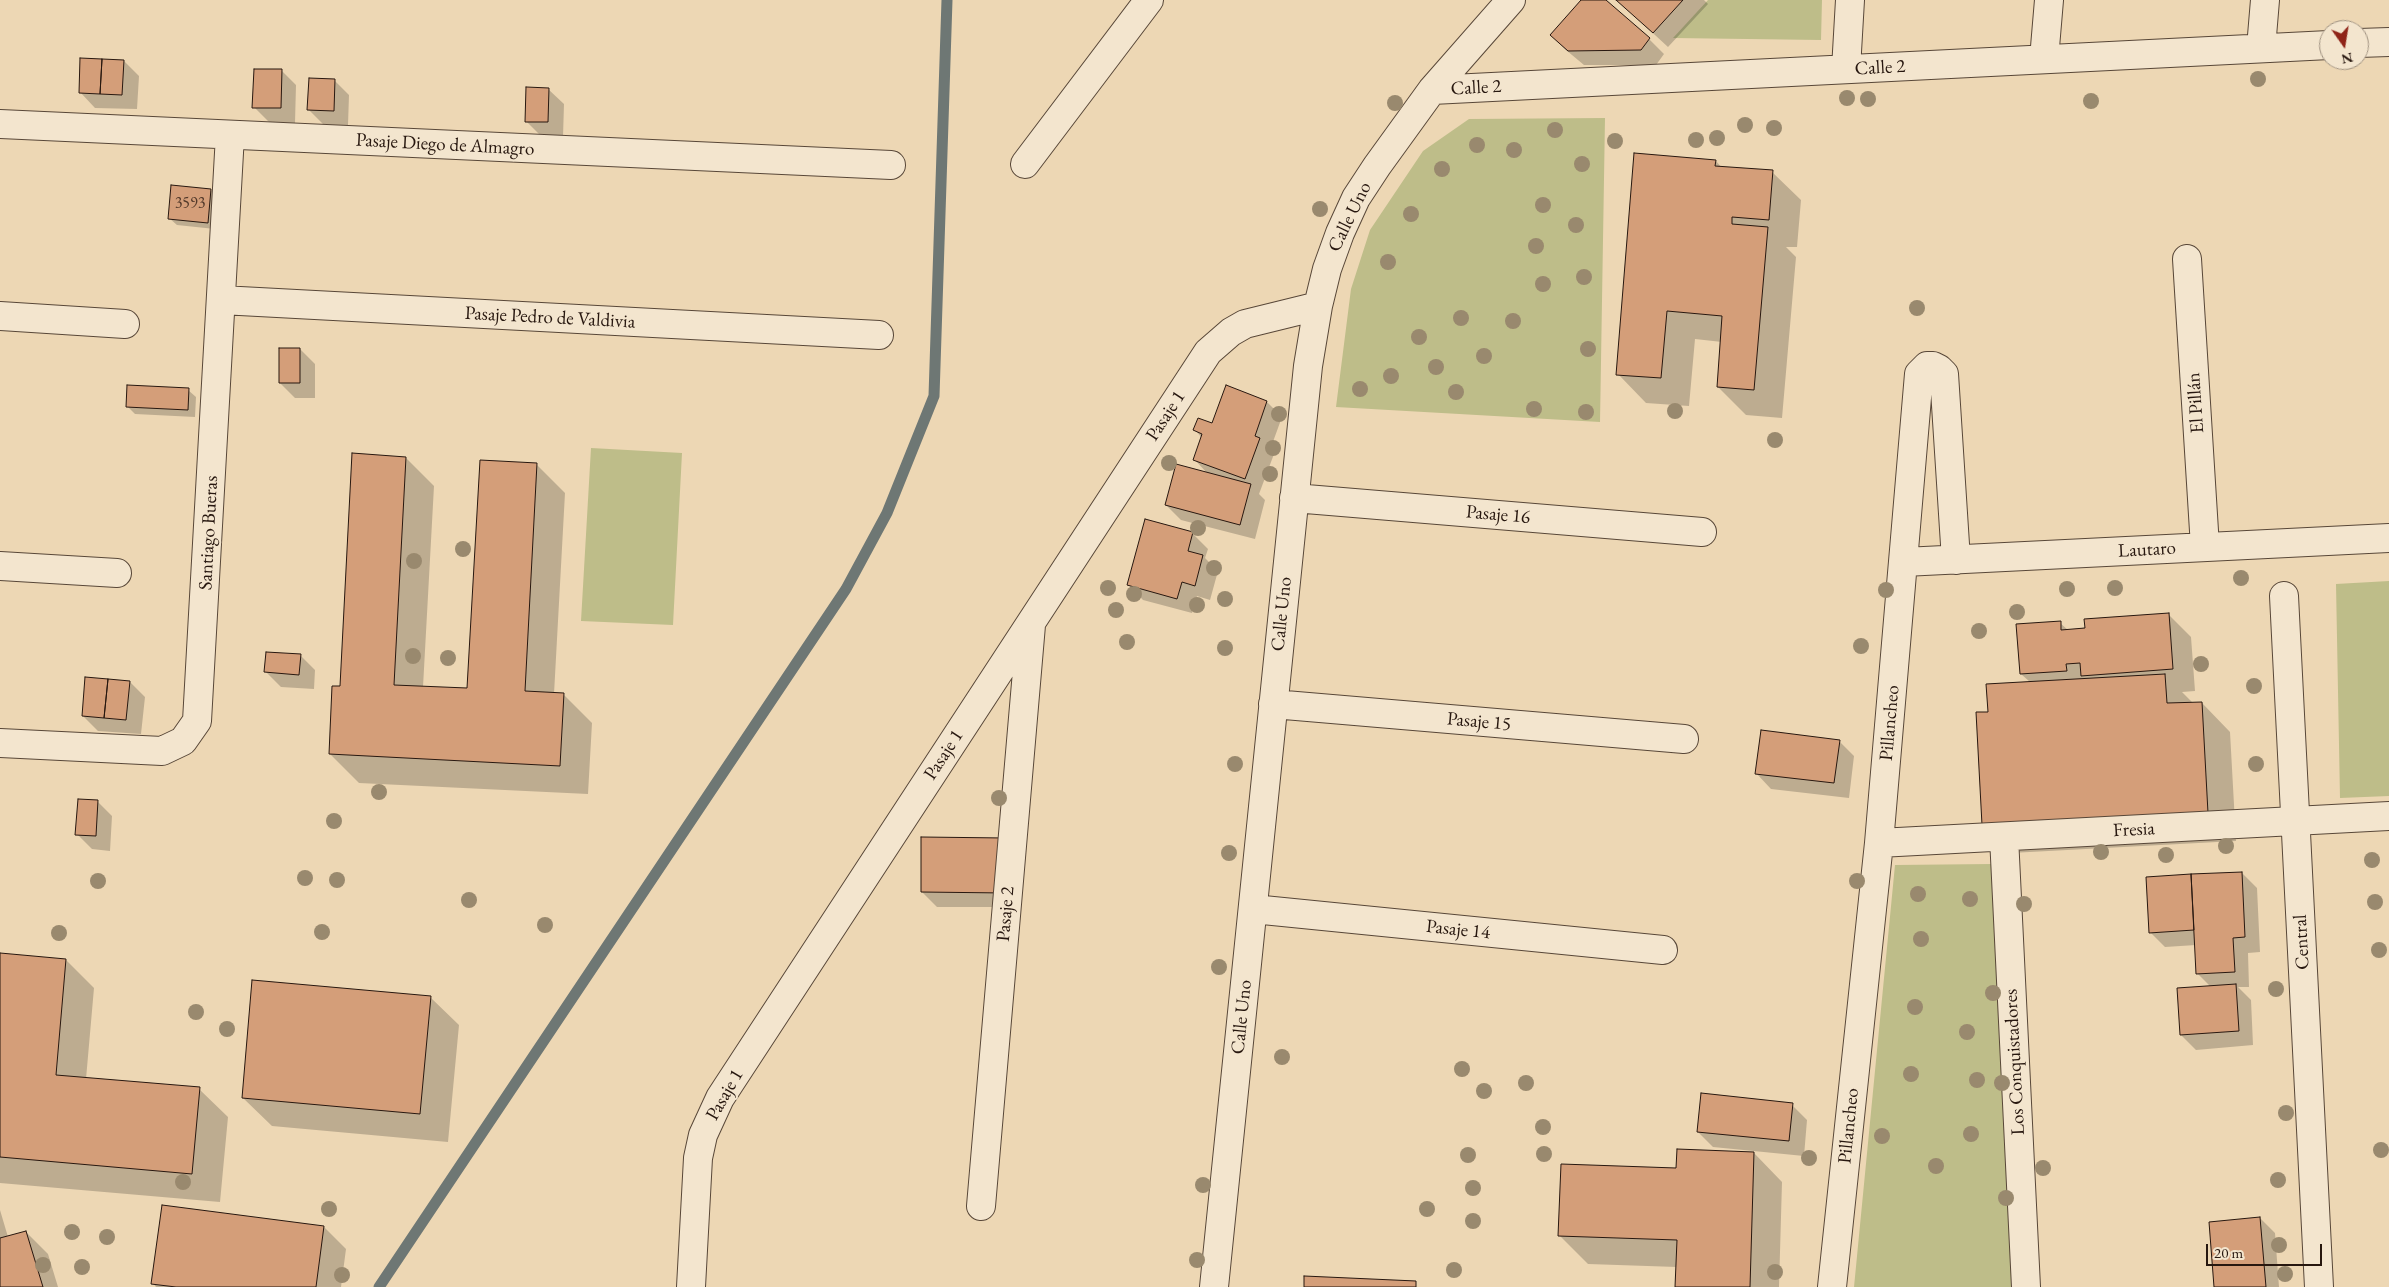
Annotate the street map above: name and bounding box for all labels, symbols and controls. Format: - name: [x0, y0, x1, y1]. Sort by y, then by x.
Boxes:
- north arrow: [2319, 20, 2369, 70]
- text: N: [2340, 49, 2355, 69]
- street label: Calle 2: [1854, 55, 1906, 81]
- street label: Calle 2: [1450, 75, 1502, 101]
- street label: Pasaje Diego de Almagro: [355, 129, 535, 161]
- street label: Calle Uno: [1323, 178, 1377, 256]
- house number: 3593: [175, 194, 205, 214]
- street label: Pasaje Pedro de Valdivia: [464, 302, 636, 334]
- street label: El Pillán: [2183, 372, 2209, 434]
- street label: Pasaje 1: [1141, 387, 1191, 445]
- street label: Santiago Bueras: [195, 475, 223, 591]
- street label: Pasaje 16: [1465, 501, 1531, 529]
- street label: Lautaro: [2117, 537, 2177, 563]
- street label: Calle Uno: [1267, 576, 1297, 652]
- street label: Pillancheo: [1875, 684, 1905, 762]
- street label: Pasaje 15: [1446, 708, 1512, 736]
- street label: Pasaje 1: [919, 726, 969, 784]
- street label: Fresia: [2113, 818, 2155, 842]
- street label: Pasaje 2: [992, 885, 1020, 943]
- street label: Central: [2289, 914, 2315, 970]
- street label: Pasaje 14: [1425, 915, 1491, 945]
- street label: Calle Uno: [1227, 979, 1257, 1055]
- street label: Los Conquistadores: [2000, 988, 2030, 1136]
- street label: Pasaje 1: [701, 1065, 749, 1125]
- street label: Pillancheo: [1834, 1087, 1864, 1165]
- scale bar: [2209, 1234, 2325, 1266]
- text: 20 m: [2214, 1243, 2243, 1262]

